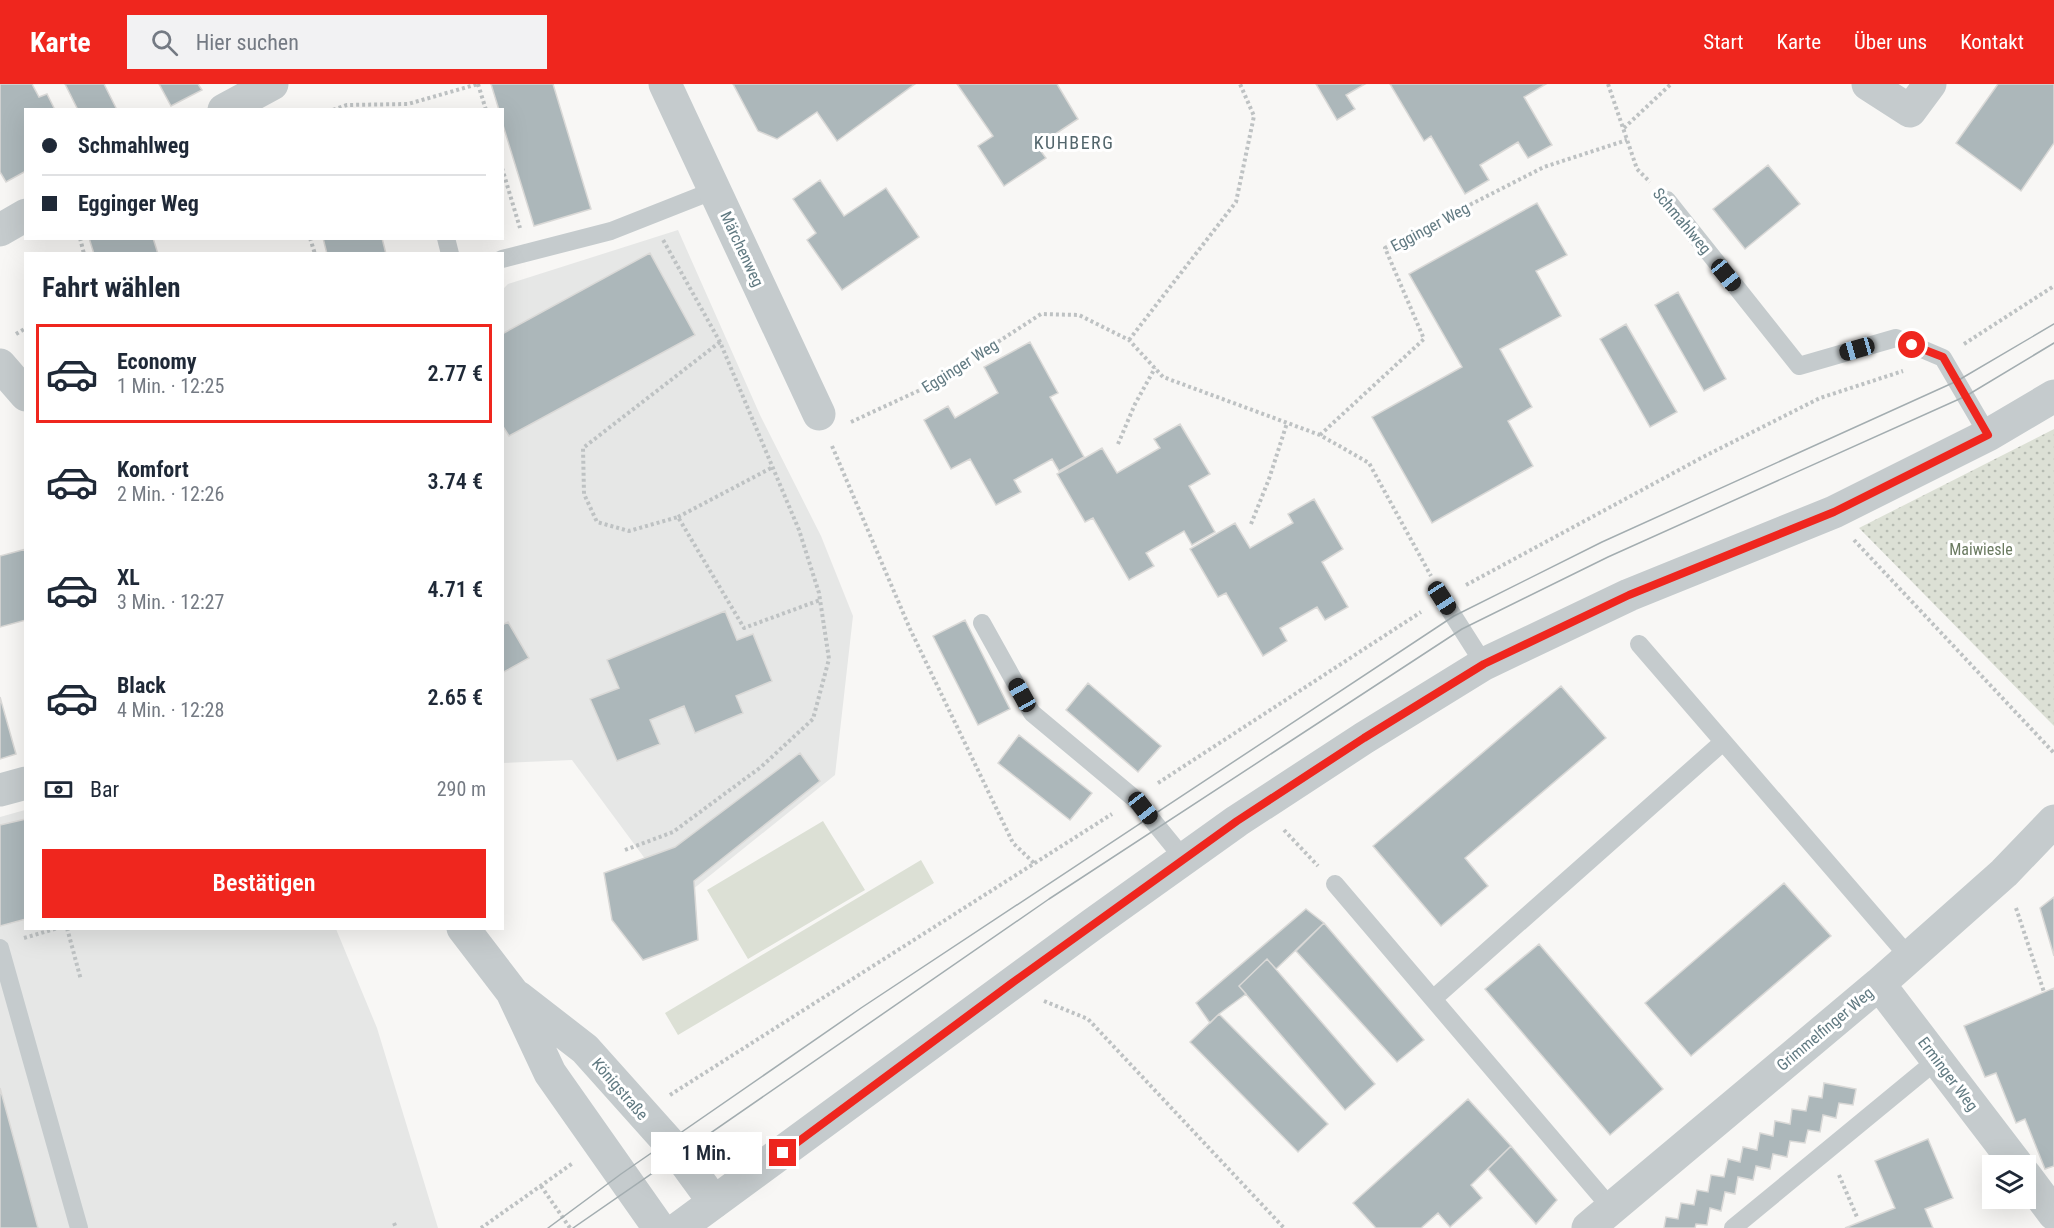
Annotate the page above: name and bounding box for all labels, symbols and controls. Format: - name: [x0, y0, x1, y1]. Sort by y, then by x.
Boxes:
- search box: [127, 15, 547, 69]
- text: Karte: [30, 26, 91, 59]
- icon: search: [148, 26, 181, 59]
- text: Hier suchen: [196, 30, 299, 55]
- text: Start: [1703, 30, 1744, 54]
- text: Karte: [1777, 30, 1821, 54]
- text: Über uns: [1854, 30, 1927, 54]
- text: Kontakt: [1960, 30, 2024, 54]
- district label: KUHBERG: [1034, 132, 1114, 153]
- text: Schmahlweg: [78, 133, 189, 158]
- street label: Schmahlweg: [1649, 184, 1715, 258]
- text: Egginger Weg: [78, 191, 199, 216]
- street label: Egginger Weg: [1387, 198, 1473, 256]
- street label: Märchenweg: [716, 208, 768, 290]
- car: [1708, 255, 1744, 295]
- text: Fahrt wählen: [42, 272, 181, 304]
- route start: [1898, 331, 1925, 358]
- street label: Egginger Weg: [918, 335, 1002, 397]
- car: [1837, 335, 1877, 363]
- icon: car: [45, 347, 99, 401]
- text: Economy: [117, 349, 197, 374]
- text: 2.77 €: [427, 361, 483, 386]
- text: 1 Min. · 12:25: [117, 374, 224, 398]
- icon: car: [45, 455, 99, 509]
- text: Komfort: [117, 457, 189, 482]
- text: 3.74 €: [427, 469, 483, 494]
- text: 2 Min. · 12:26: [117, 482, 224, 506]
- park label: Maiwiesle: [1949, 540, 2013, 559]
- icon: car: [45, 563, 99, 617]
- text: XL: [117, 565, 140, 590]
- text: 4.71 €: [427, 577, 483, 602]
- car: [1425, 578, 1459, 618]
- text: 3 Min. · 12:27: [117, 590, 224, 614]
- icon: car: [45, 671, 99, 725]
- text: Black: [117, 673, 166, 698]
- car: [1005, 675, 1039, 715]
- text: 2.65 €: [427, 685, 483, 710]
- text: 4 Min. · 12:28: [117, 698, 224, 722]
- icon: cash: [42, 773, 75, 806]
- text: Bar: [90, 777, 119, 802]
- text: 290 m: [437, 777, 486, 801]
- car: [1125, 788, 1161, 828]
- button: Bestätigen: [42, 849, 486, 918]
- street label: Grimmelfinger Weg: [1773, 983, 1877, 1075]
- street label: Erminger Weg: [1914, 1033, 1982, 1115]
- street label: Königstraße: [588, 1054, 652, 1124]
- callout: 1 Min.: [651, 1132, 762, 1174]
- route end: [769, 1139, 796, 1166]
- text: 1 Min.: [681, 1141, 732, 1165]
- map controls: [1982, 1155, 2036, 1209]
- button: layers: [1982, 1155, 2036, 1209]

